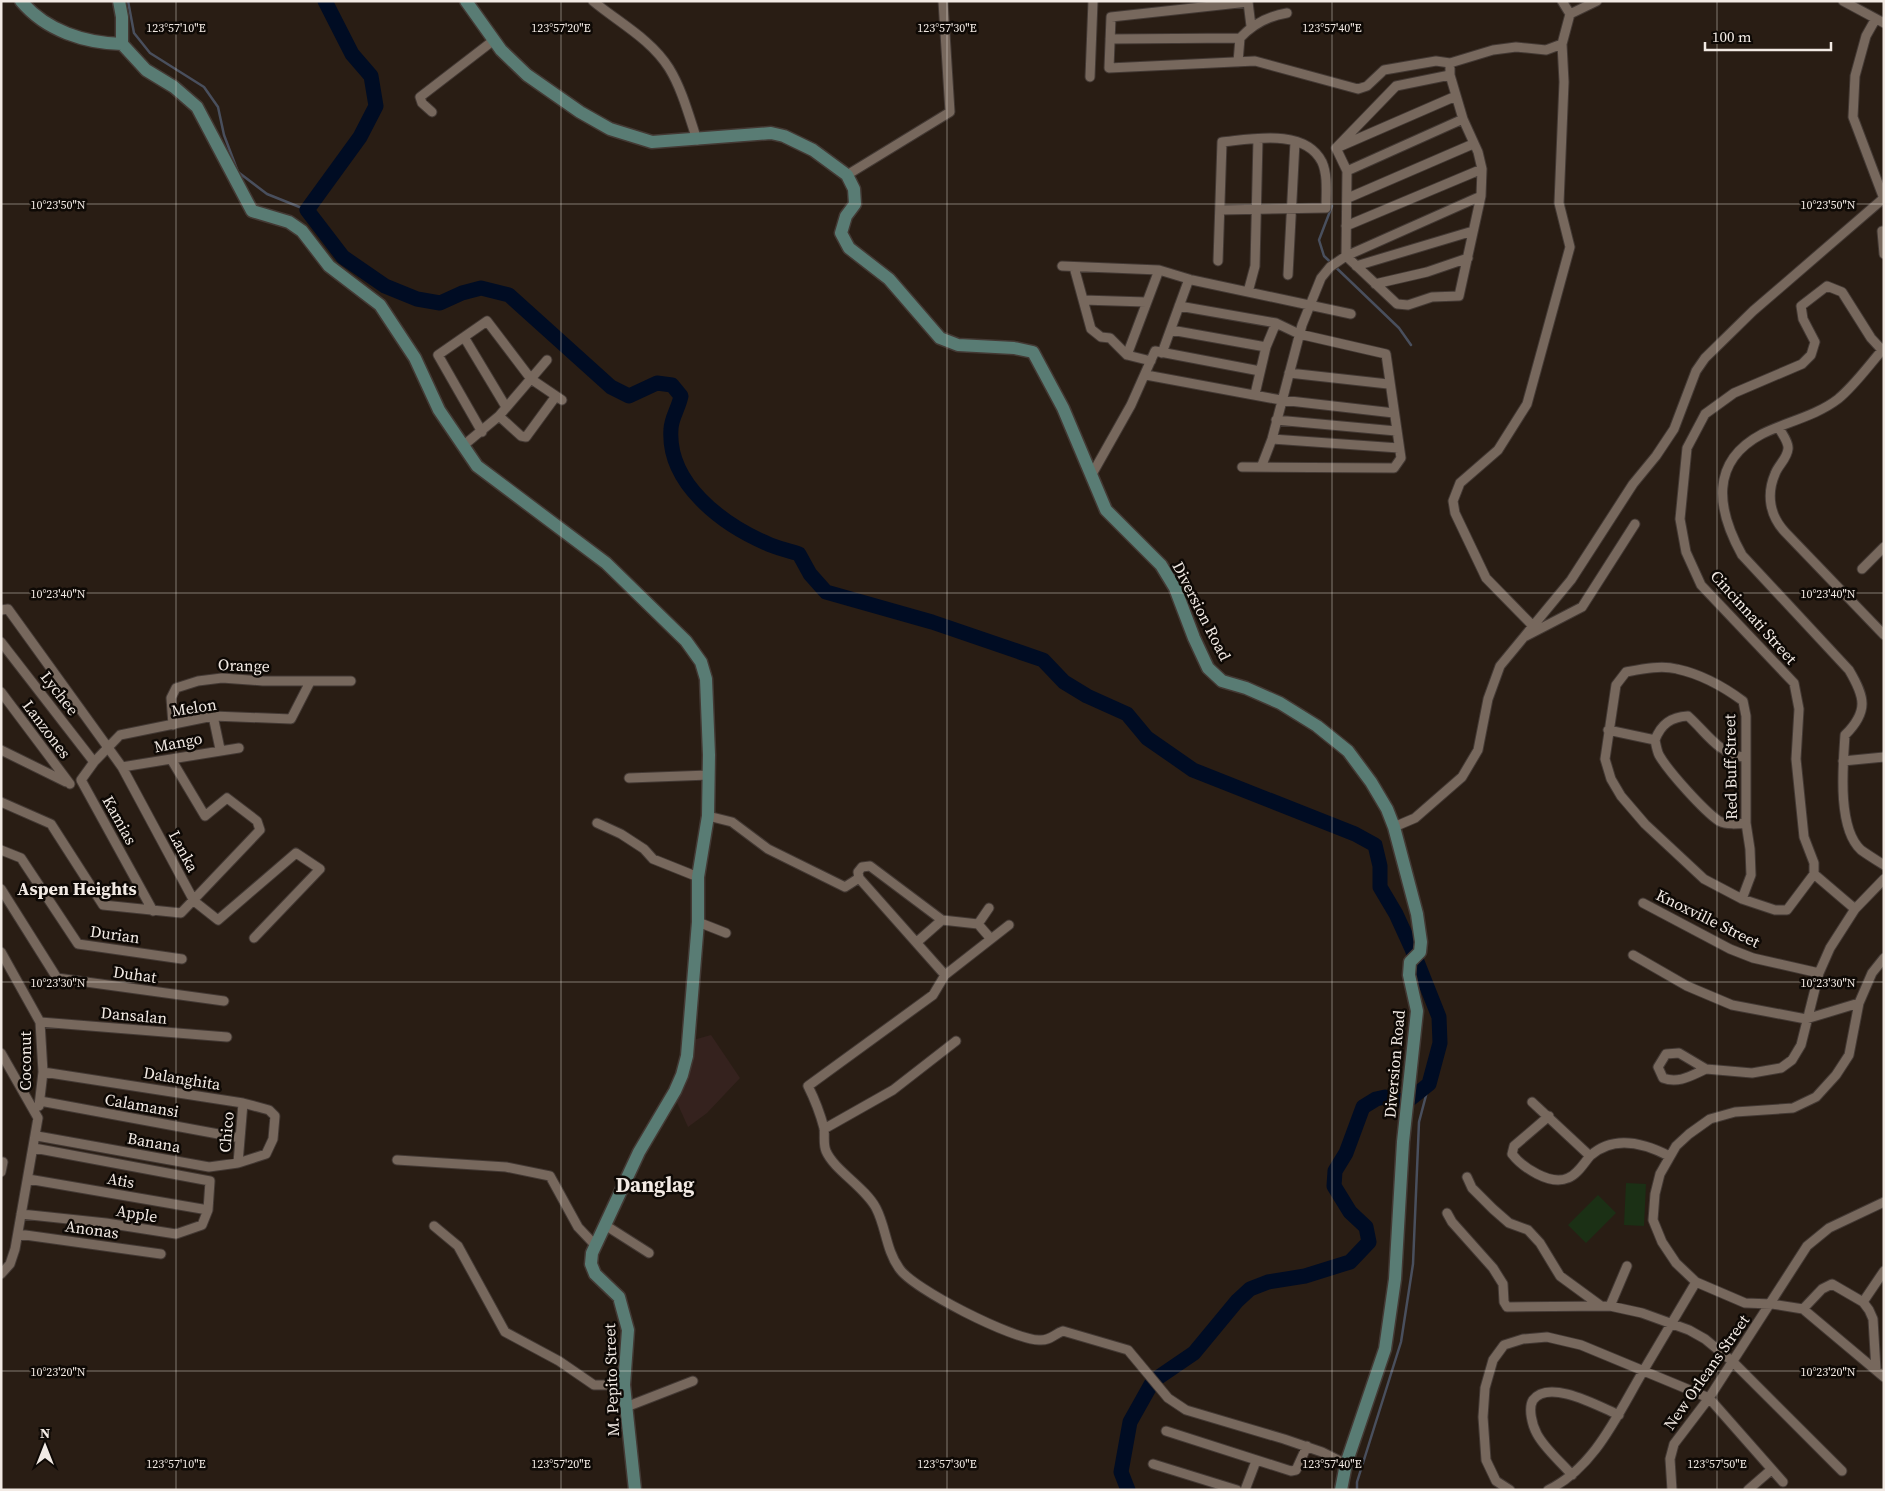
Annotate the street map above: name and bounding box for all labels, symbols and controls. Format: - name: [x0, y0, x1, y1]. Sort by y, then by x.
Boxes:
- text: 123°57'10"E: [146, 20, 206, 36]
- text: 123°57'20"E: [531, 20, 591, 36]
- text: 123°57'30"E: [917, 20, 977, 36]
- text: 123°57'40"E: [1302, 20, 1362, 36]
- scale bar: [1705, 20, 1831, 52]
- text: 100 m: [1712, 26, 1752, 47]
- text: 10°23'50"N: [30, 197, 86, 213]
- text: 10°23'50"N: [1800, 197, 1856, 213]
- street label: Diversion Road: [1168, 558, 1236, 664]
- street label: Cincinnati Street: [1706, 565, 1803, 669]
- text: 10°23'40"N: [30, 586, 86, 602]
- text: 10°23'40"N: [1800, 586, 1856, 602]
- street label: Orange: [218, 653, 270, 677]
- street label: Lychee: [36, 666, 84, 720]
- street label: Melon: [170, 693, 218, 721]
- street label: Lanzones: [18, 695, 76, 763]
- street label: Red Buff Street: [1718, 713, 1742, 820]
- street label: Mango: [152, 727, 204, 757]
- street label: Kamias: [98, 792, 142, 848]
- street label: Lanka: [164, 826, 204, 876]
- district label: Aspen Heights: [17, 876, 137, 901]
- street label: Knoxville Street: [1652, 883, 1764, 953]
- street label: Durian: [89, 920, 142, 948]
- street label: Duhat: [112, 960, 159, 988]
- text: 10°23'30"N: [30, 975, 86, 991]
- text: 10°23'30"N: [1800, 975, 1856, 991]
- street label: Dansalan: [100, 1001, 168, 1029]
- street label: Diversion Road: [1378, 1009, 1410, 1119]
- street label: Coconut: [14, 1030, 36, 1091]
- street label: Dalanghita: [142, 1061, 223, 1095]
- street label: Calamansi: [103, 1088, 181, 1122]
- street label: Chico: [213, 1110, 239, 1153]
- street label: Banana: [126, 1127, 183, 1158]
- street label: Atis: [106, 1167, 136, 1193]
- district label: Danglag: [616, 1170, 695, 1199]
- street label: Apple: [115, 1199, 159, 1227]
- street label: Anonas: [64, 1214, 120, 1244]
- street label: New Orleans Street: [1658, 1309, 1754, 1434]
- street label: M. Pepito Street: [598, 1322, 624, 1437]
- text: 10°23'20"N: [30, 1364, 86, 1380]
- text: 10°23'20"N: [1800, 1364, 1856, 1380]
- north arrow: [20, 1421, 70, 1471]
- text: N: [40, 1423, 50, 1443]
- text: 123°57'10"E: [146, 1456, 206, 1472]
- text: 123°57'20"E: [531, 1456, 591, 1472]
- text: 123°57'30"E: [917, 1456, 977, 1472]
- text: 123°57'40"E: [1302, 1456, 1362, 1472]
- text: 123°57'50"E: [1687, 1456, 1747, 1472]

